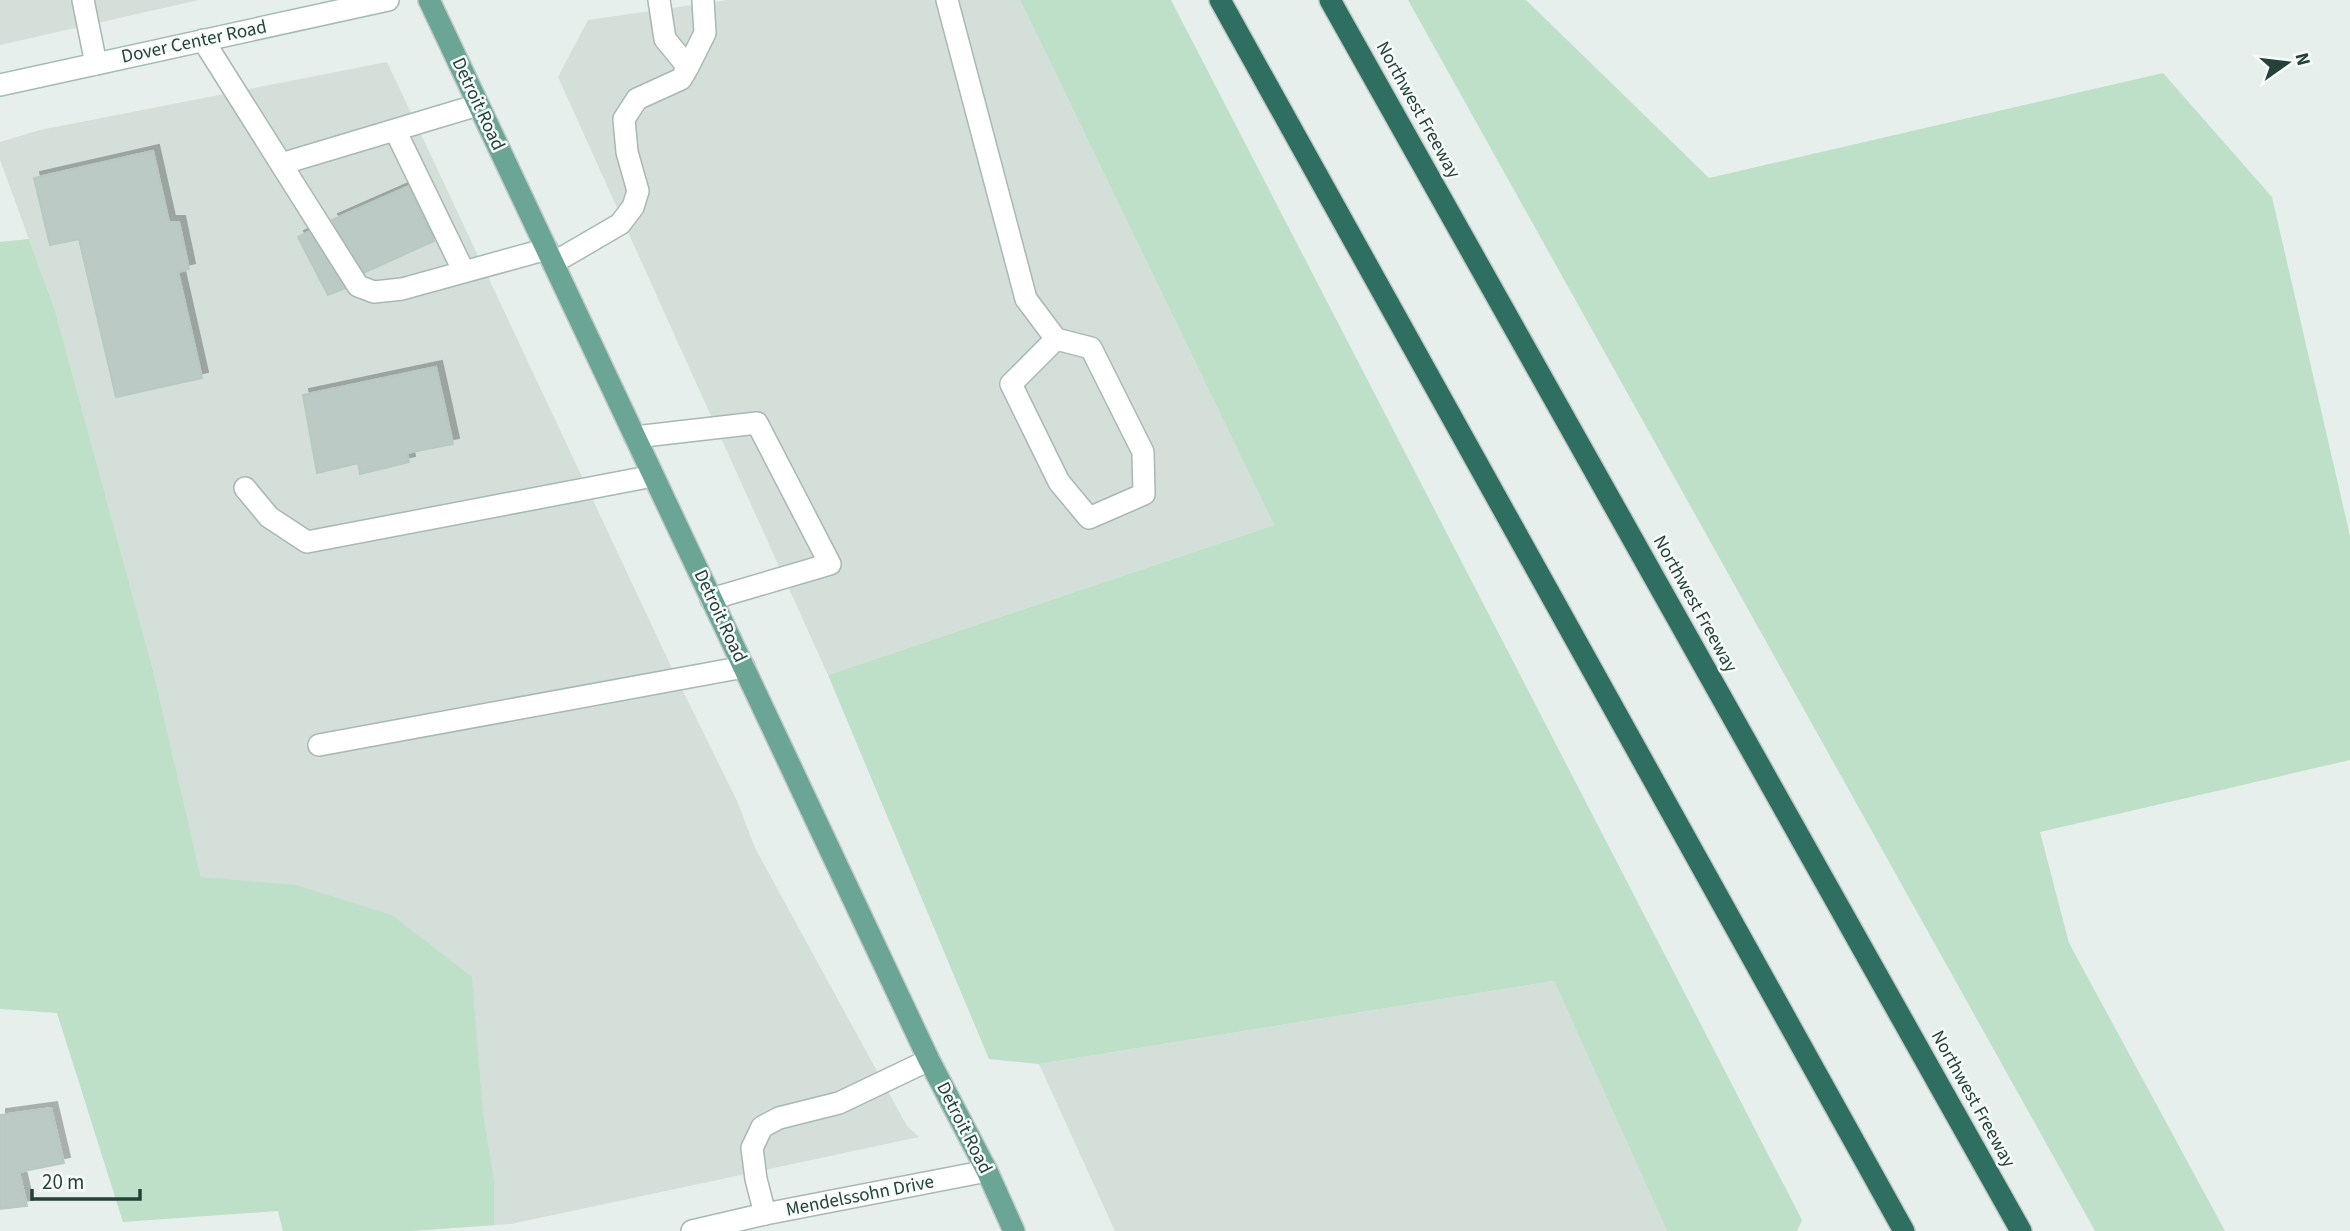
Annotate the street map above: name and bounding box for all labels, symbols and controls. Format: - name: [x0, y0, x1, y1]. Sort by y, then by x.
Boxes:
- street label: Dover Center Road: [119, 13, 269, 71]
- north arrow: [2252, 28, 2322, 98]
- street label: Northwest Freeway: [1369, 37, 1467, 184]
- text: N: [2287, 50, 2317, 69]
- street label: Detroit Road: [445, 53, 511, 155]
- street label: Northwest Freeway: [1646, 531, 1744, 678]
- street label: Detroit Road: [687, 565, 753, 667]
- street label: Northwest Freeway: [1924, 1026, 2022, 1173]
- street label: Detroit Road: [929, 1077, 999, 1179]
- scale bar: [32, 1158, 140, 1202]
- text: 20 m: [42, 1167, 84, 1197]
- street label: Mendelssohn Drive: [784, 1168, 936, 1224]

